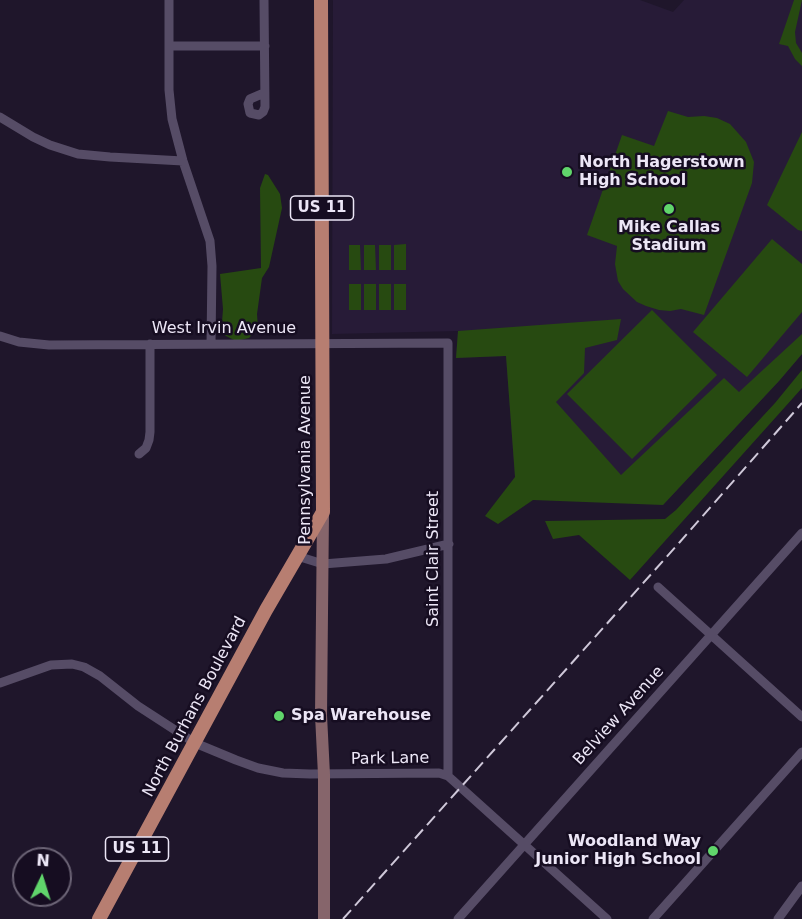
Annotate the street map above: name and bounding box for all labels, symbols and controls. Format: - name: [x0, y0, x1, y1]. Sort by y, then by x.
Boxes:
- place label: North Hagerstown High School: [579, 153, 745, 191]
- marker: North Hagerstown High School: [560, 165, 574, 179]
- road number: US 11: [290, 196, 354, 220]
- marker: Mike Callas Stadium: [662, 202, 676, 216]
- place label: Mike Callas Stadium: [618, 218, 720, 256]
- street label: West Irvin Avenue: [152, 319, 296, 339]
- street label: Pennsylvania Avenue: [296, 375, 316, 545]
- street label: Saint Clair Street: [424, 491, 444, 627]
- street label: North Burhans Boulevard: [139, 613, 251, 801]
- street label: Belview Avenue: [569, 663, 669, 769]
- place label: Spa Warehouse: [291, 706, 431, 726]
- marker: Spa Warehouse: [272, 709, 286, 723]
- street label: Park Lane: [351, 749, 429, 769]
- place label: Woodland Way Junior High School: [535, 832, 701, 870]
- road number: US 11: [106, 837, 168, 861]
- marker: Woodland Way Junior High School: [706, 844, 720, 858]
- north arrow: [12, 847, 72, 907]
- text: N: [36, 851, 50, 870]

